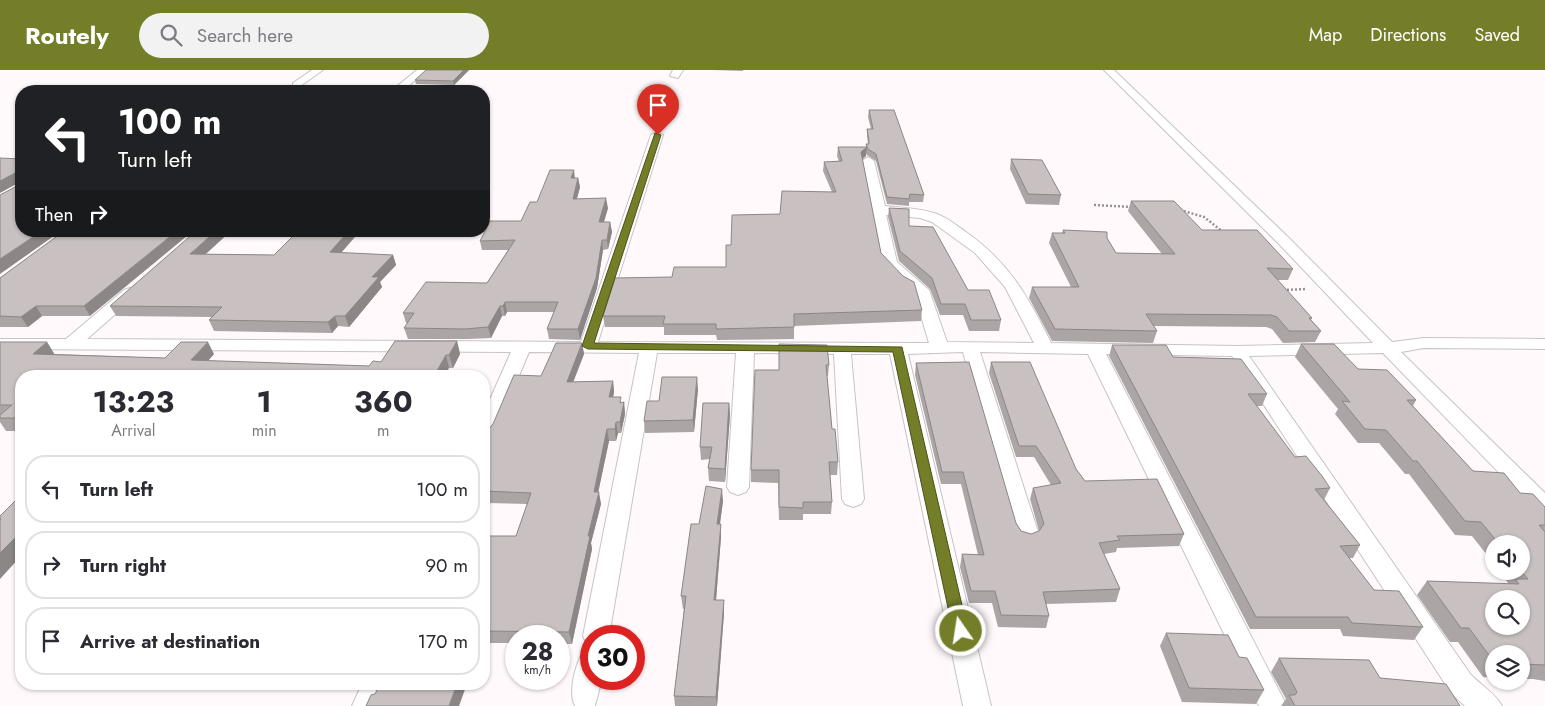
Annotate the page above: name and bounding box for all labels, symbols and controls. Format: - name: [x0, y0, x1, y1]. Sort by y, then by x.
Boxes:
- search box: [139, 13, 489, 58]
- text: Routely: [25, 18, 109, 53]
- icon: search: [157, 21, 185, 49]
- text: Search here: [197, 22, 293, 49]
- text: Map: [1309, 22, 1342, 48]
- text: Directions: [1370, 22, 1446, 48]
- text: Saved: [1474, 22, 1520, 48]
- pin: [637, 84, 679, 135]
- icon: arrive: [644, 91, 672, 119]
- text: 100 m: [118, 97, 221, 147]
- icon: left: [35, 105, 100, 170]
- text: Turn left: [118, 143, 192, 175]
- icon: right: [84, 200, 112, 228]
- text: Then: [35, 201, 74, 228]
- text: 13:23: [92, 380, 174, 423]
- text: 1: [257, 380, 272, 423]
- text: 360: [354, 380, 413, 423]
- text: Arrival: [111, 419, 155, 442]
- text: min: [252, 419, 277, 442]
- text: m: [377, 419, 390, 442]
- icon: left: [37, 475, 65, 503]
- text: Turn left: [80, 476, 153, 503]
- text: 100 m: [416, 476, 468, 503]
- map controls: [1485, 535, 1530, 690]
- button: sound: [1485, 535, 1530, 580]
- icon: right: [37, 551, 65, 579]
- text: Turn right: [80, 552, 166, 579]
- text: 90 m: [425, 552, 468, 579]
- button: search: [1485, 590, 1530, 635]
- position arrow: [934, 604, 986, 656]
- speed limit sign: 30: [580, 625, 645, 690]
- icon: arrive: [37, 627, 65, 655]
- text: Arrive at destination: [80, 628, 260, 655]
- text: 170 m: [418, 628, 468, 655]
- text: 28: [521, 633, 554, 669]
- button: layers: [1485, 645, 1530, 690]
- text: km/h: [524, 661, 551, 679]

